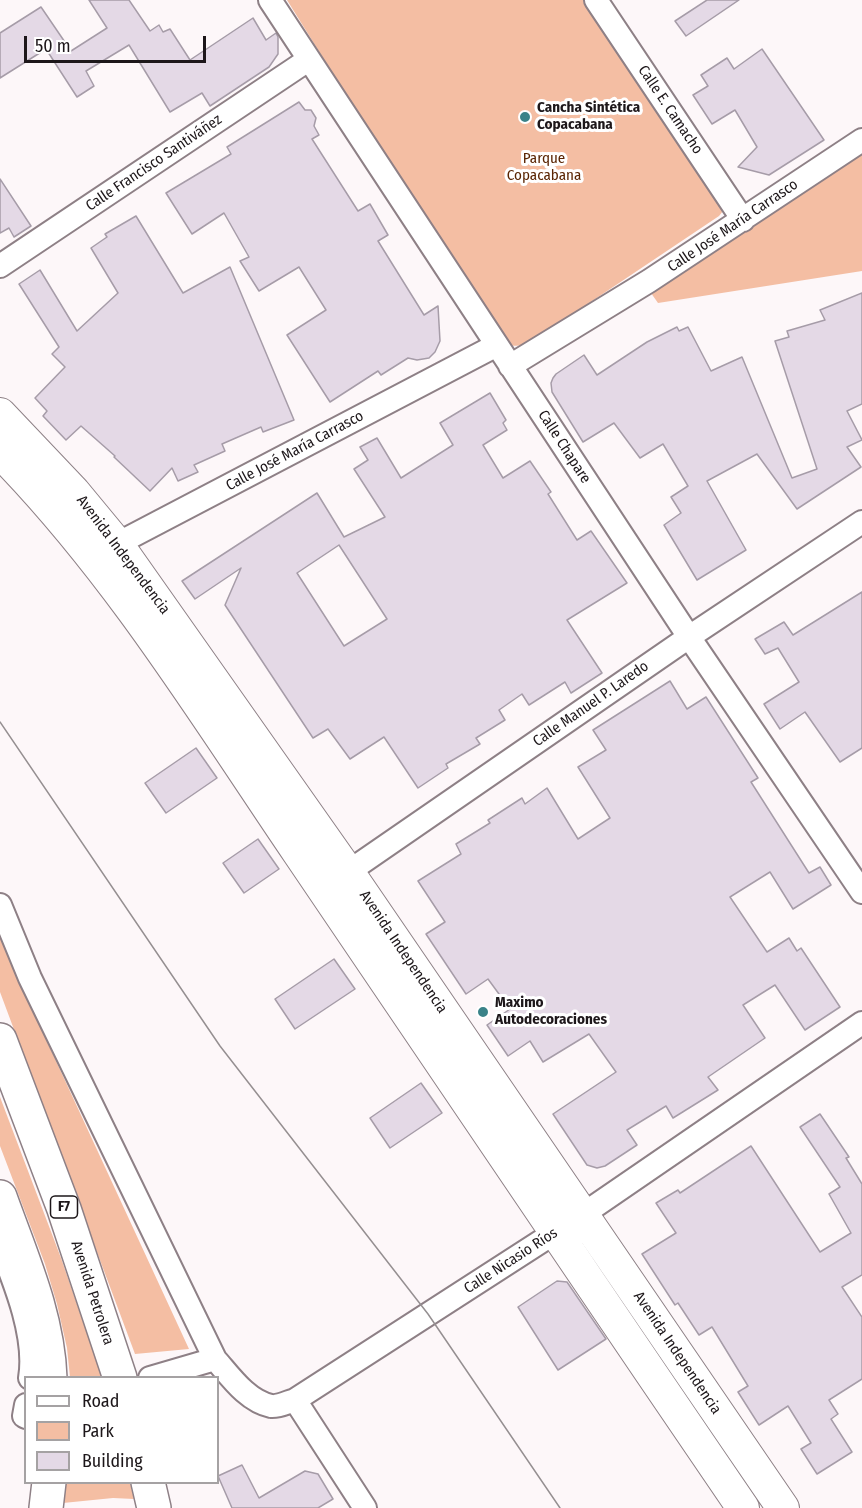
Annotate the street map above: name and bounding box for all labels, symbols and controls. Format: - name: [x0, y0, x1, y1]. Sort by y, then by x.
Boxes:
- scale bar: [27, 24, 208, 62]
- text: 50 m: [35, 35, 71, 57]
- street label: Calle E. Camacho: [634, 62, 706, 158]
- place label: Cancha Sintética Copacabana: [537, 99, 640, 134]
- marker: Cancha Sintética Copacabana: [518, 110, 532, 124]
- street label: Calle Francisco Santiváñez: [83, 111, 225, 215]
- park label: Parque Copacabana: [507, 150, 581, 185]
- street label: Calle José María Carrasco: [664, 176, 802, 276]
- street label: Calle José María Carrasco: [223, 407, 367, 495]
- street label: Calle Chapare: [534, 407, 594, 487]
- street label: Avenida Independencia: [72, 492, 174, 618]
- street label: Calle Manuel P. Laredo: [530, 657, 652, 751]
- street label: Avenida Independencia: [355, 887, 451, 1017]
- place label: Maximo Autodecoraciones: [495, 994, 607, 1029]
- marker: Maximo Autodecoraciones: [476, 1005, 490, 1019]
- road number: F7: [50, 1196, 78, 1218]
- street label: Calle Nicasio Ríos: [461, 1224, 561, 1298]
- street label: Avenida Petrolera: [67, 1239, 117, 1347]
- street label: Avenida Independencia: [629, 1288, 725, 1418]
- legend: [24, 1376, 219, 1484]
- text: Road: [82, 1390, 119, 1412]
- text: Park: [82, 1420, 114, 1442]
- text: Building: [82, 1450, 143, 1472]

